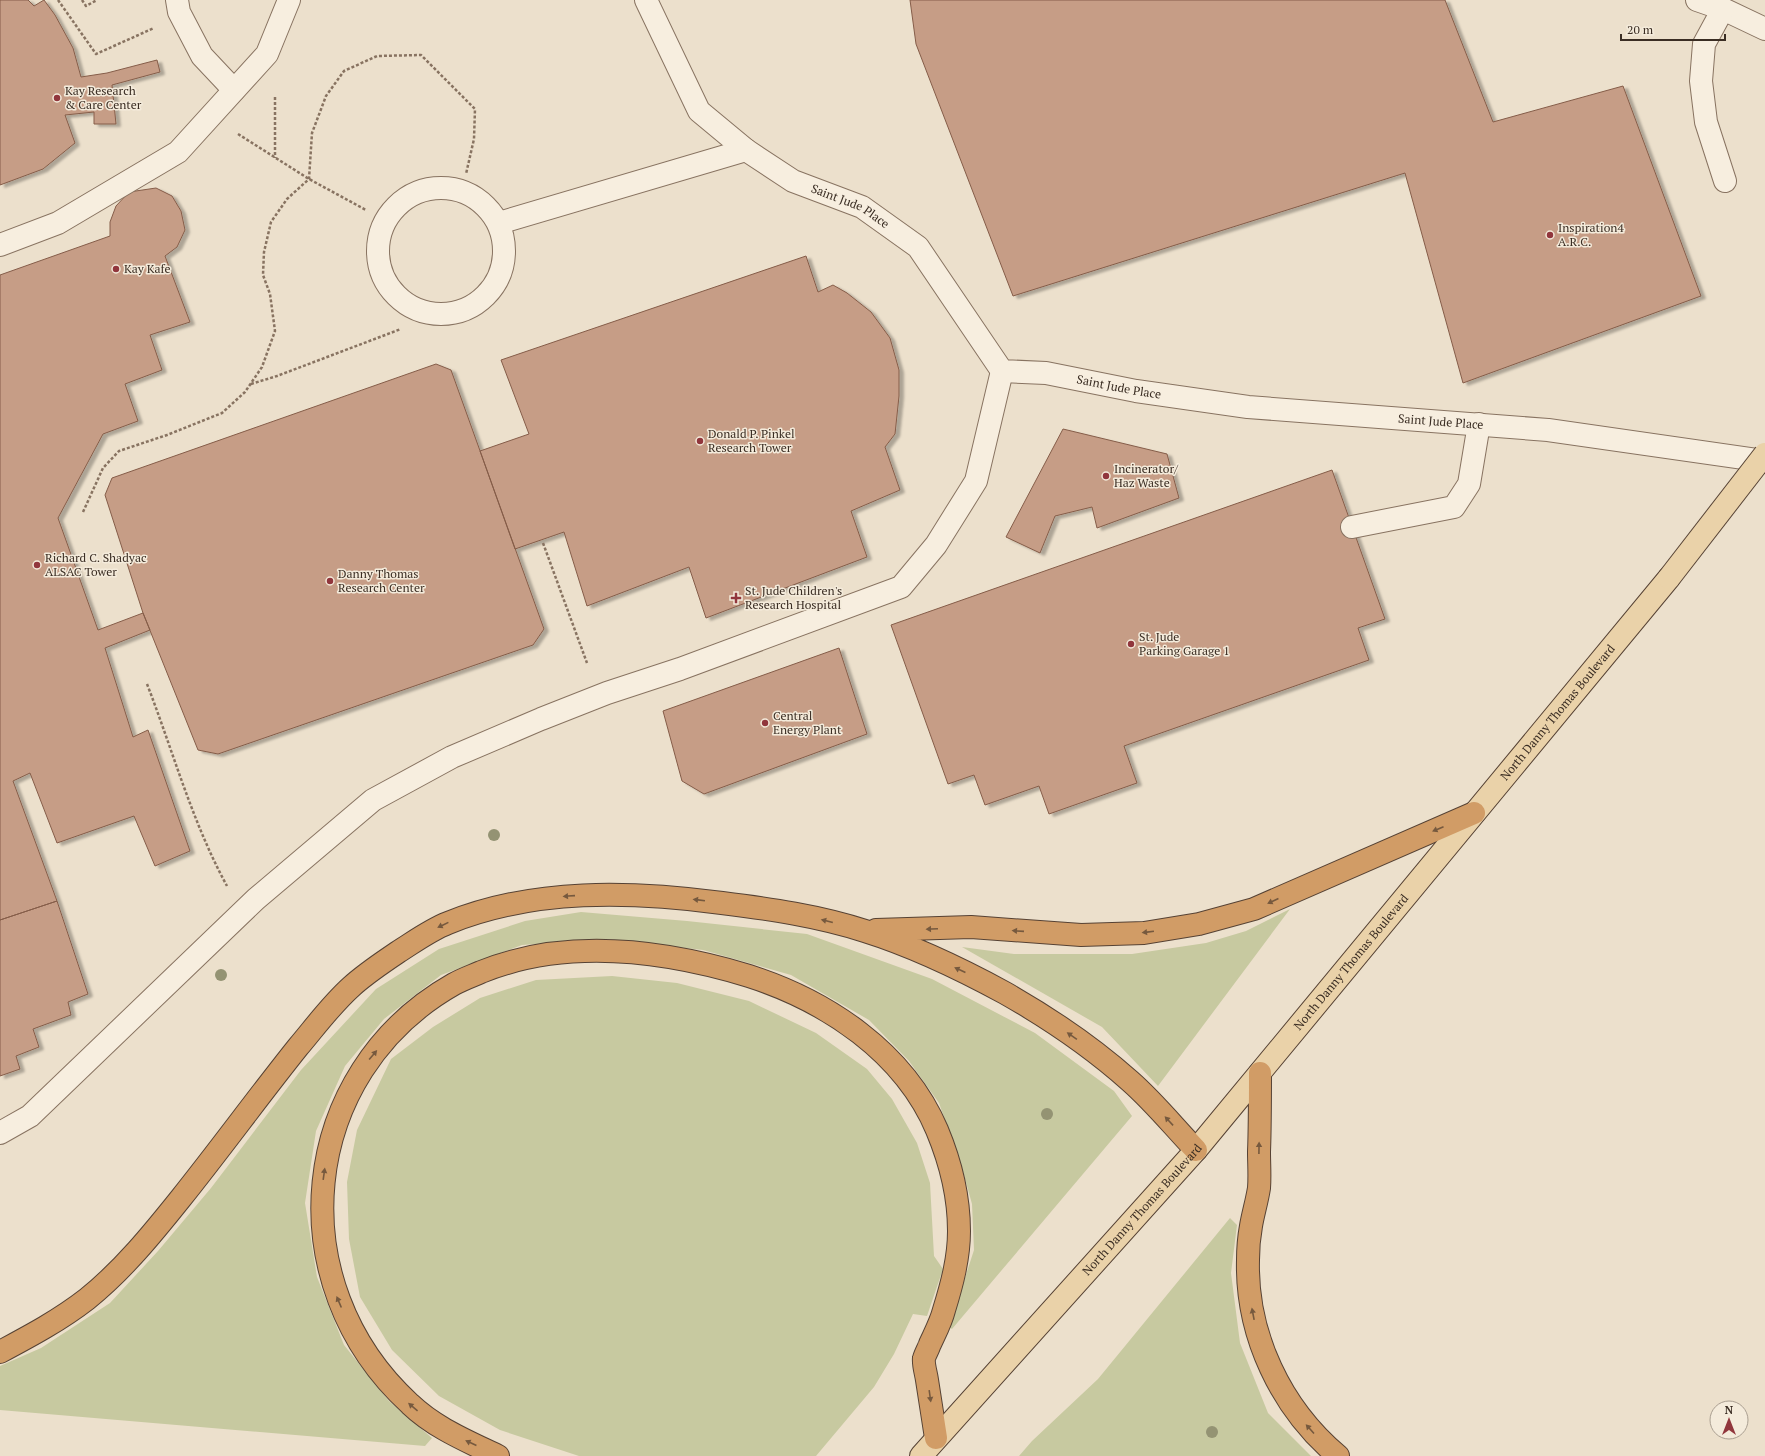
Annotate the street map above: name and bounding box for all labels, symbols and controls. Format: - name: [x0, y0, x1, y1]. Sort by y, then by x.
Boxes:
- scale bar: [1621, 16, 1725, 42]
- text: 20 m: [1627, 22, 1654, 37]
- place label: Kay Research & Care Center: [65, 83, 142, 112]
- marker: Kay Research & Care Center: [52, 93, 62, 103]
- street label: Saint Jude Place: [809, 181, 892, 231]
- place label: Inspiration4 A.R.C.: [1558, 220, 1624, 249]
- marker: Inspiration4 A.R.C.: [1545, 230, 1555, 240]
- place label: Kay Kafe: [124, 261, 171, 276]
- marker: Kay Kafe: [111, 264, 121, 274]
- street label: Saint Jude Place: [1075, 371, 1162, 401]
- street label: Saint Jude Place: [1398, 411, 1484, 432]
- place label: Donald P. Pinkel Research Tower: [708, 426, 795, 455]
- marker: Donald P. Pinkel Research Tower: [695, 436, 705, 446]
- place label: Incinerator/ Haz Waste: [1114, 461, 1179, 490]
- marker: Incinerator/ Haz Waste: [1101, 471, 1111, 481]
- place label: Richard C. Shadyac ALSAC Tower: [45, 550, 147, 579]
- marker: Richard C. Shadyac ALSAC Tower: [32, 560, 42, 570]
- place label: Danny Thomas Research Center: [338, 566, 425, 595]
- marker: Danny Thomas Research Center: [325, 576, 335, 586]
- place label: St. Jude Children's Research Hospital: [745, 583, 842, 612]
- marker: St. Jude Children's Research Hospital: [730, 592, 742, 604]
- place label: St. Jude Parking Garage 1: [1139, 629, 1230, 658]
- marker: St. Jude Parking Garage 1: [1126, 639, 1136, 649]
- street label: North Danny Thomas Boulevard: [1497, 641, 1618, 783]
- place label: Central Energy Plant: [773, 708, 842, 737]
- marker: Central Energy Plant: [760, 718, 770, 728]
- one-way arrow: [1432, 826, 1444, 832]
- street label: North Danny Thomas Boulevard: [1290, 891, 1412, 1033]
- one-way arrow: [562, 893, 575, 899]
- one-way arrow: [693, 897, 705, 903]
- one-way arrow: [1268, 898, 1279, 904]
- one-way arrow: [820, 918, 833, 924]
- one-way arrow: [437, 922, 449, 928]
- one-way arrow: [926, 925, 938, 932]
- one-way arrow: [1012, 928, 1024, 935]
- one-way arrow: [1142, 929, 1154, 935]
- one-way arrow: [954, 967, 966, 973]
- one-way arrow: [1066, 1032, 1077, 1040]
- one-way arrow: [368, 1050, 377, 1061]
- one-way arrow: [1165, 1117, 1174, 1126]
- street label: North Danny Thomas Boulevard: [1079, 1140, 1205, 1278]
- one-way arrow: [1256, 1141, 1262, 1154]
- one-way arrow: [321, 1168, 328, 1180]
- one-way arrow: [336, 1296, 342, 1307]
- one-way arrow: [1250, 1308, 1256, 1320]
- one-way arrow: [927, 1390, 933, 1402]
- north arrow: [1709, 1400, 1749, 1440]
- one-way arrow: [408, 1402, 419, 1411]
- text: N: [1725, 1403, 1734, 1417]
- one-way arrow: [1306, 1424, 1315, 1434]
- one-way arrow: [466, 1440, 477, 1446]

